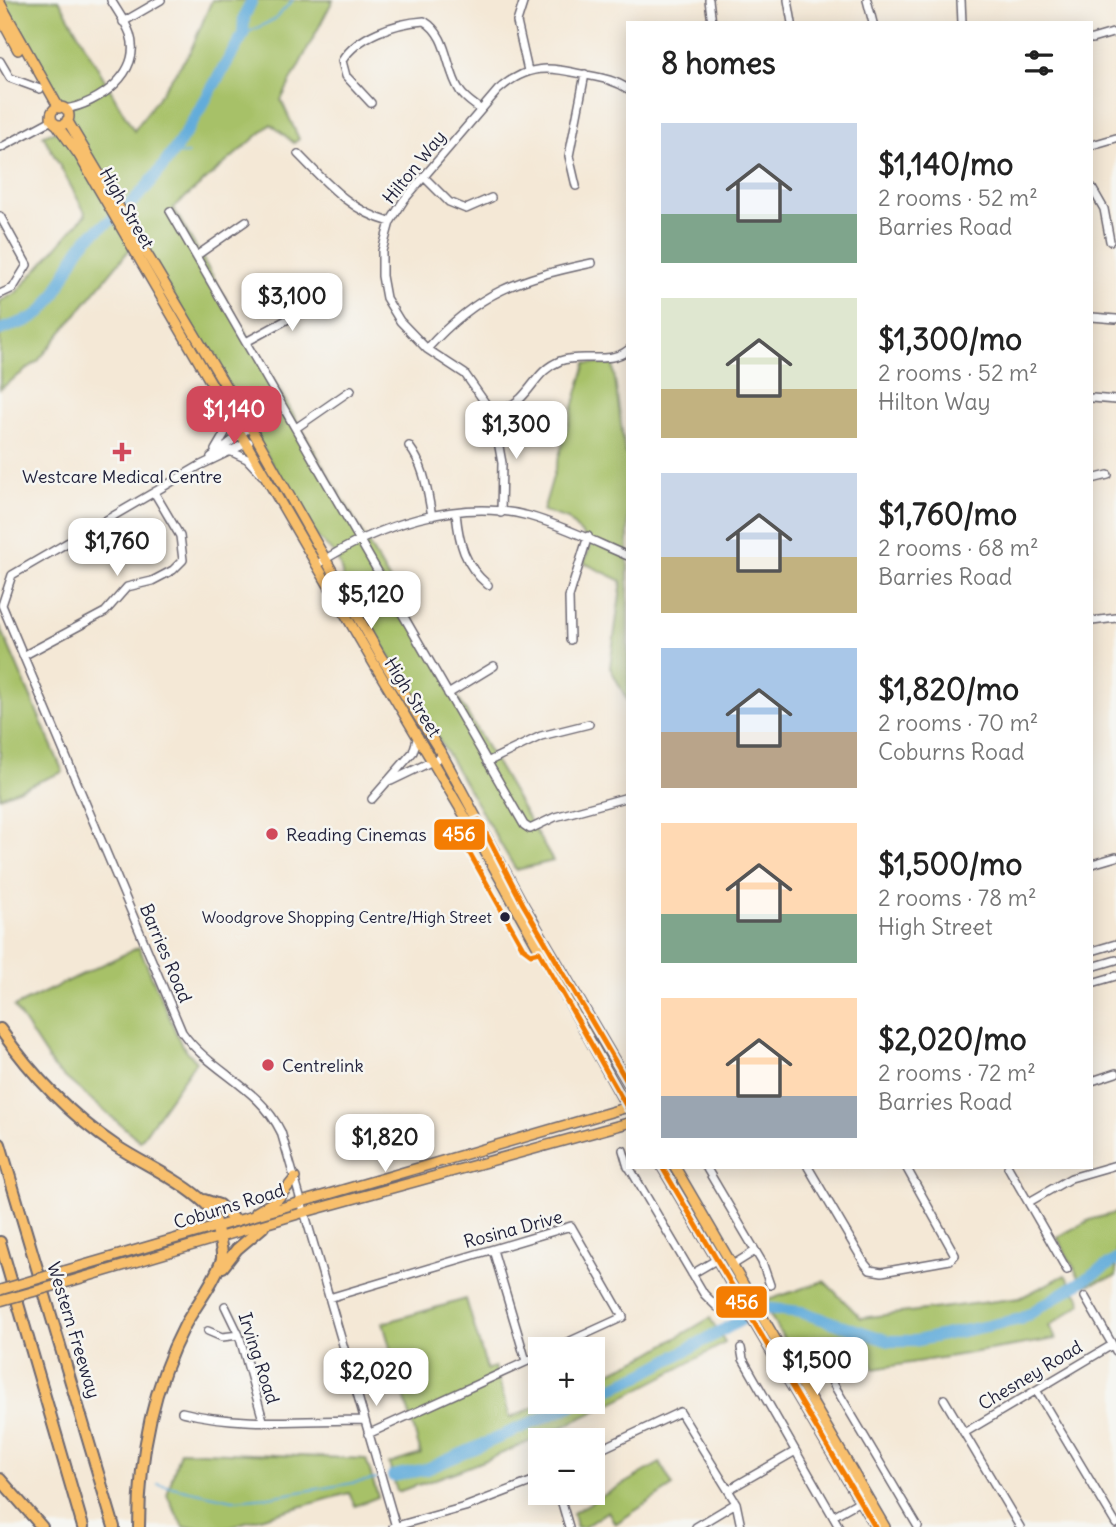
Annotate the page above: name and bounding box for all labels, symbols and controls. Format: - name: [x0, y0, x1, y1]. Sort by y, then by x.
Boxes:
- text: 8 homes: [661, 44, 776, 82]
- icon: filters: [1020, 44, 1058, 82]
- street label: Hilton Way: [377, 126, 451, 208]
- text: $1,140/mo: [878, 145, 1013, 183]
- icon: home: [717, 151, 801, 235]
- street label: High Street: [95, 163, 159, 253]
- text: 2 rooms · 52 m²: [878, 183, 1038, 212]
- text: Barries Road: [878, 212, 1012, 241]
- pin: $3,100: [235, 274, 349, 333]
- text: $3,100: [257, 281, 327, 310]
- text: $1,300/mo: [878, 320, 1022, 358]
- icon: home: [717, 326, 801, 410]
- text: 2 rooms · 52 m²: [878, 358, 1038, 387]
- pin: $1,140: [177, 386, 291, 446]
- text: Hilton Way: [878, 387, 991, 416]
- text: $1,140: [203, 394, 265, 423]
- pin: $1,300: [459, 402, 573, 461]
- text: $1,300: [481, 409, 551, 438]
- marker: Westcare Medical Centre: [112, 442, 132, 462]
- place label: Westcare Medical Centre: [22, 465, 222, 488]
- text: $1,760/mo: [878, 495, 1017, 533]
- icon: home: [717, 501, 801, 585]
- pin: $1,760: [60, 518, 174, 578]
- text: $1,760: [84, 526, 150, 555]
- text: 2 rooms · 68 m²: [878, 533, 1039, 562]
- text: Barries Road: [878, 562, 1012, 591]
- pin: $5,120: [314, 572, 428, 631]
- text: $5,120: [338, 579, 404, 608]
- street label: High Street: [379, 653, 447, 741]
- text: $1,820/mo: [878, 670, 1019, 708]
- icon: home: [717, 676, 801, 760]
- text: 2 rooms · 70 m²: [878, 708, 1038, 737]
- text: Coburns Road: [878, 737, 1025, 766]
- line badge: 456: [433, 818, 486, 851]
- text: 456: [443, 822, 475, 846]
- place label: Reading Cinemas: [286, 823, 427, 846]
- marker: Reading Cinemas: [264, 826, 280, 842]
- text: $1,500/mo: [878, 845, 1022, 883]
- icon: home: [717, 851, 801, 935]
- text: 2 rooms · 78 m²: [878, 883, 1037, 912]
- street label: Barries Road: [135, 900, 197, 1006]
- place label: Woodgrove Shopping Centre/High Street: [202, 907, 493, 927]
- marker: Woodgrove Shopping Centre/High Street: [498, 910, 512, 924]
- text: High Street: [878, 912, 993, 941]
- text: $2,020/mo: [878, 1020, 1027, 1058]
- icon: home: [717, 1026, 801, 1110]
- place label: Centrelink: [282, 1054, 364, 1077]
- marker: Centrelink: [260, 1057, 276, 1073]
- text: 2 rooms · 72 m²: [878, 1058, 1036, 1087]
- text: Barries Road: [878, 1087, 1012, 1116]
- pin: $1,820: [328, 1114, 442, 1174]
- text: $1,820: [351, 1122, 419, 1151]
- street label: Coburns Road: [171, 1178, 288, 1234]
- street label: Rosina Drive: [461, 1205, 565, 1253]
- street label: Western Freeway: [42, 1259, 106, 1401]
- line badge: 456: [715, 1285, 768, 1319]
- text: 456: [726, 1290, 758, 1314]
- street label: Irving Road: [233, 1309, 285, 1407]
- street label: Chesney Road: [974, 1335, 1086, 1415]
- map controls: [528, 1337, 605, 1505]
- button: +: [528, 1337, 605, 1414]
- pin: $1,500: [760, 1338, 874, 1397]
- text: $1,500: [782, 1345, 852, 1374]
- pin: $2,020: [319, 1348, 433, 1408]
- text: $2,020: [339, 1356, 413, 1385]
- button: −: [528, 1428, 605, 1505]

